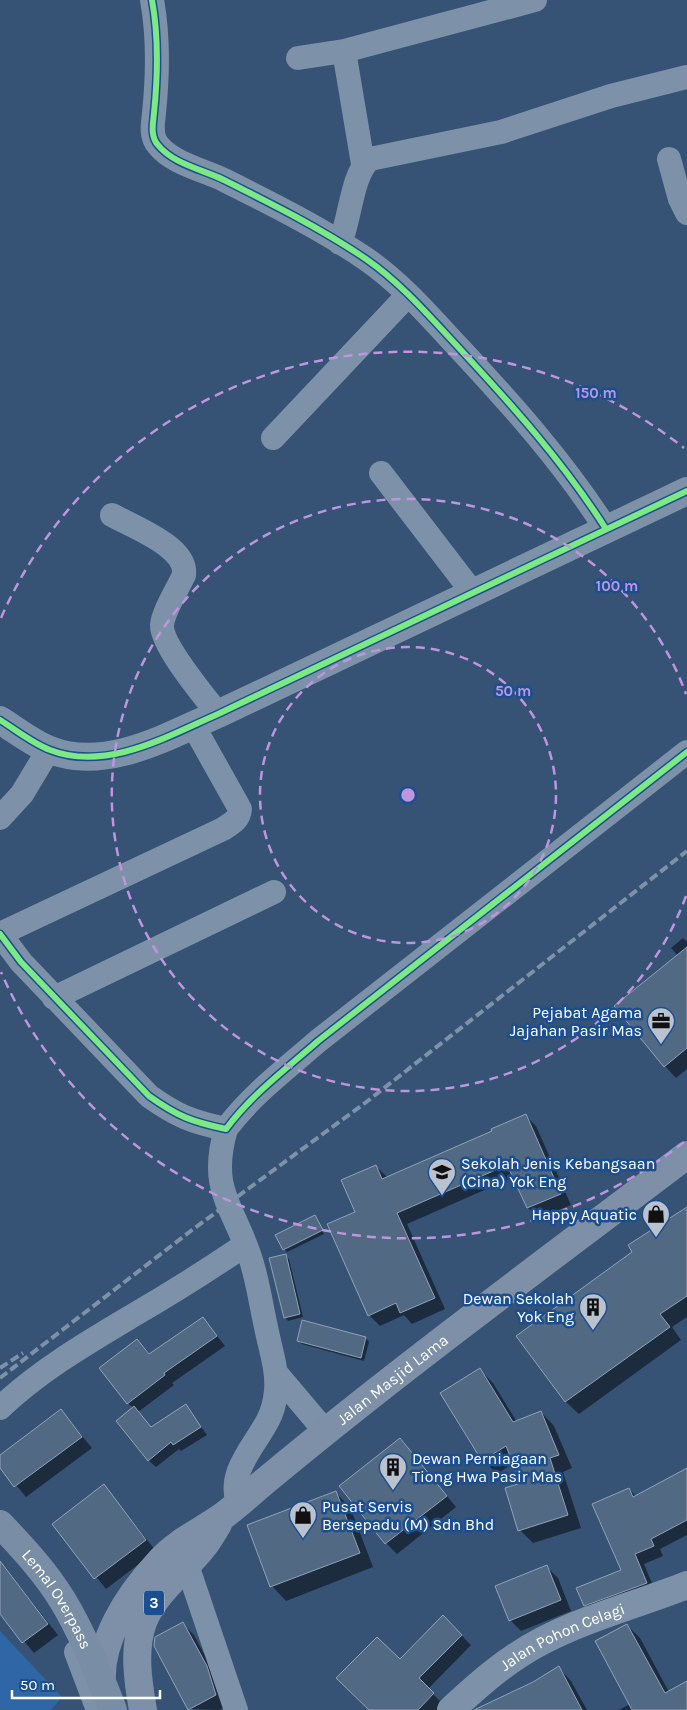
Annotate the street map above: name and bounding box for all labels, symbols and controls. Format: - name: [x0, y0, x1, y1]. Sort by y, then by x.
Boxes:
- text: 150 m: [575, 384, 617, 402]
- text: 100 m: [596, 577, 638, 595]
- text: 50 m: [495, 682, 531, 700]
- centre of rings: [399, 786, 417, 804]
- place label: Pejabat Agama Jajahan Pasir Mas: [510, 1003, 642, 1040]
- office icon: Pejabat Agama Jajahan Pasir Mas: [646, 1006, 676, 1045]
- place label: Sekolah Jenis Kebangsaan (Cina) Yok Eng: [461, 1154, 655, 1191]
- school or university icon: Sekolah Jenis Kebangsaan (Cina) Yok Eng: [427, 1157, 457, 1196]
- shop icon: Happy Aquatic: [641, 1199, 671, 1238]
- place label: Happy Aquatic: [531, 1205, 637, 1224]
- place label: Dewan Sekolah Yok Eng: [463, 1289, 574, 1326]
- building icon: Dewan Sekolah Yok Eng: [578, 1292, 608, 1331]
- street label: Jalan Masjid Lama: [333, 1330, 452, 1429]
- place label: Dewan Perniagaan Tiong Hwa Pasir Mas: [412, 1449, 562, 1486]
- building icon: Dewan Perniagaan Tiong Hwa Pasir Mas: [378, 1452, 408, 1491]
- place label: Pusat Servis Bersepadu (M) Sdn Bhd: [322, 1497, 494, 1534]
- shop icon: Pusat Servis Bersepadu (M) Sdn Bhd: [288, 1500, 318, 1539]
- street label: Lemal Overpass: [18, 1545, 96, 1652]
- road number: 3: [144, 1590, 164, 1616]
- street label: Jalan Pohon Celagi: [496, 1599, 627, 1675]
- scale bar: [12, 1668, 160, 1700]
- text: 50 m: [20, 1676, 55, 1694]

